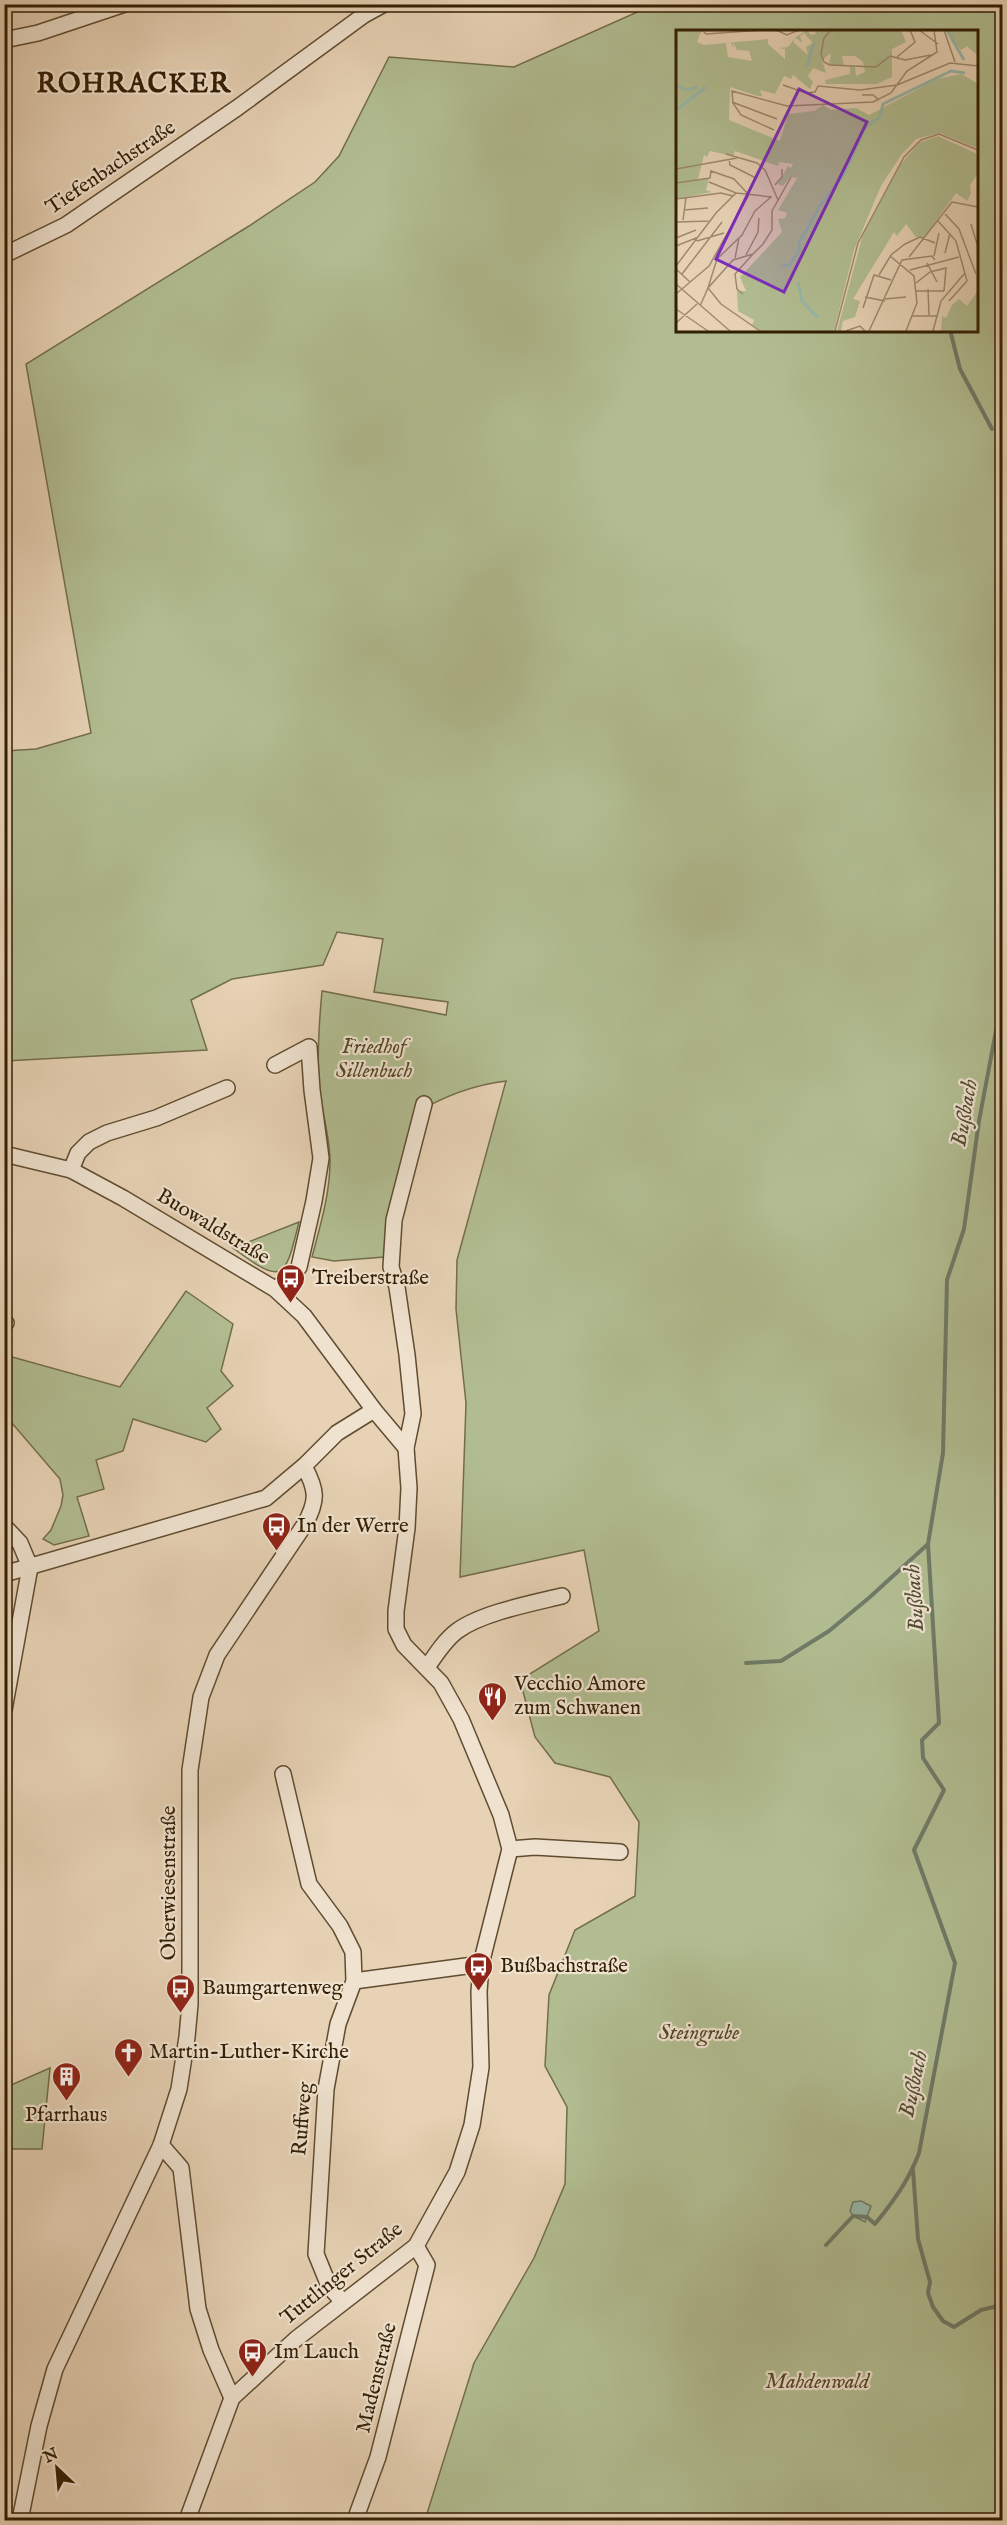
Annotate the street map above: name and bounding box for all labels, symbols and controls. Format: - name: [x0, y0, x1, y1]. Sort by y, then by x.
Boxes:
- inset map: [676, 30, 977, 332]
- district label: ROHRACKER: [37, 68, 232, 102]
- street label: Tiefenbachstraße: [41, 114, 181, 221]
- park label: Friedhof Sillenbuch: [336, 1034, 412, 1085]
- water label: Bußbach: [945, 1077, 985, 1149]
- street label: Buowaldstraße: [151, 1183, 275, 1272]
- bus stop icon: Treiberstraße: [275, 1262, 307, 1304]
- place label: Treiberstraße: [312, 1265, 429, 1292]
- bus stop icon: In der Werre: [260, 1510, 292, 1552]
- place label: In der Werre: [297, 1513, 409, 1540]
- water label: Bußbach: [899, 1563, 931, 1633]
- place label: Vecchio Amore zum Schwanen: [513, 1671, 646, 1722]
- restaurant icon: Vecchio Amore zum Schwanen: [477, 1680, 509, 1722]
- street label: Oberwiesenstraße: [156, 1805, 183, 1961]
- bus stop icon: Bußbachstraße: [463, 1950, 495, 1992]
- place label: Bußbachstraße: [500, 1953, 628, 1980]
- bus stop icon: Baumgartenweg: [165, 1972, 197, 2014]
- place label: Baumgartenweg: [202, 1975, 343, 2002]
- park label: Steingrube: [659, 2020, 739, 2047]
- church icon: Martin-Luther-Kirche: [112, 2036, 144, 2078]
- place label: Martin-Luther-Kirche: [149, 2039, 349, 2066]
- water label: Bußbach: [893, 2048, 935, 2120]
- building icon: Pfarrhaus: [50, 2060, 82, 2102]
- street label: Ruffweg: [286, 2080, 320, 2157]
- place label: Pfarrhaus: [25, 2102, 107, 2129]
- street label: Tuttlinger Straße: [275, 2216, 409, 2332]
- street label: Madenstraße: [350, 2320, 404, 2436]
- bus stop icon: Im Lauch: [237, 2336, 269, 2378]
- place label: Im Lauch: [274, 2339, 359, 2366]
- park label: Mahdenwald: [765, 2369, 871, 2396]
- north arrow: [27, 2438, 87, 2498]
- text: N: [40, 2444, 62, 2469]

